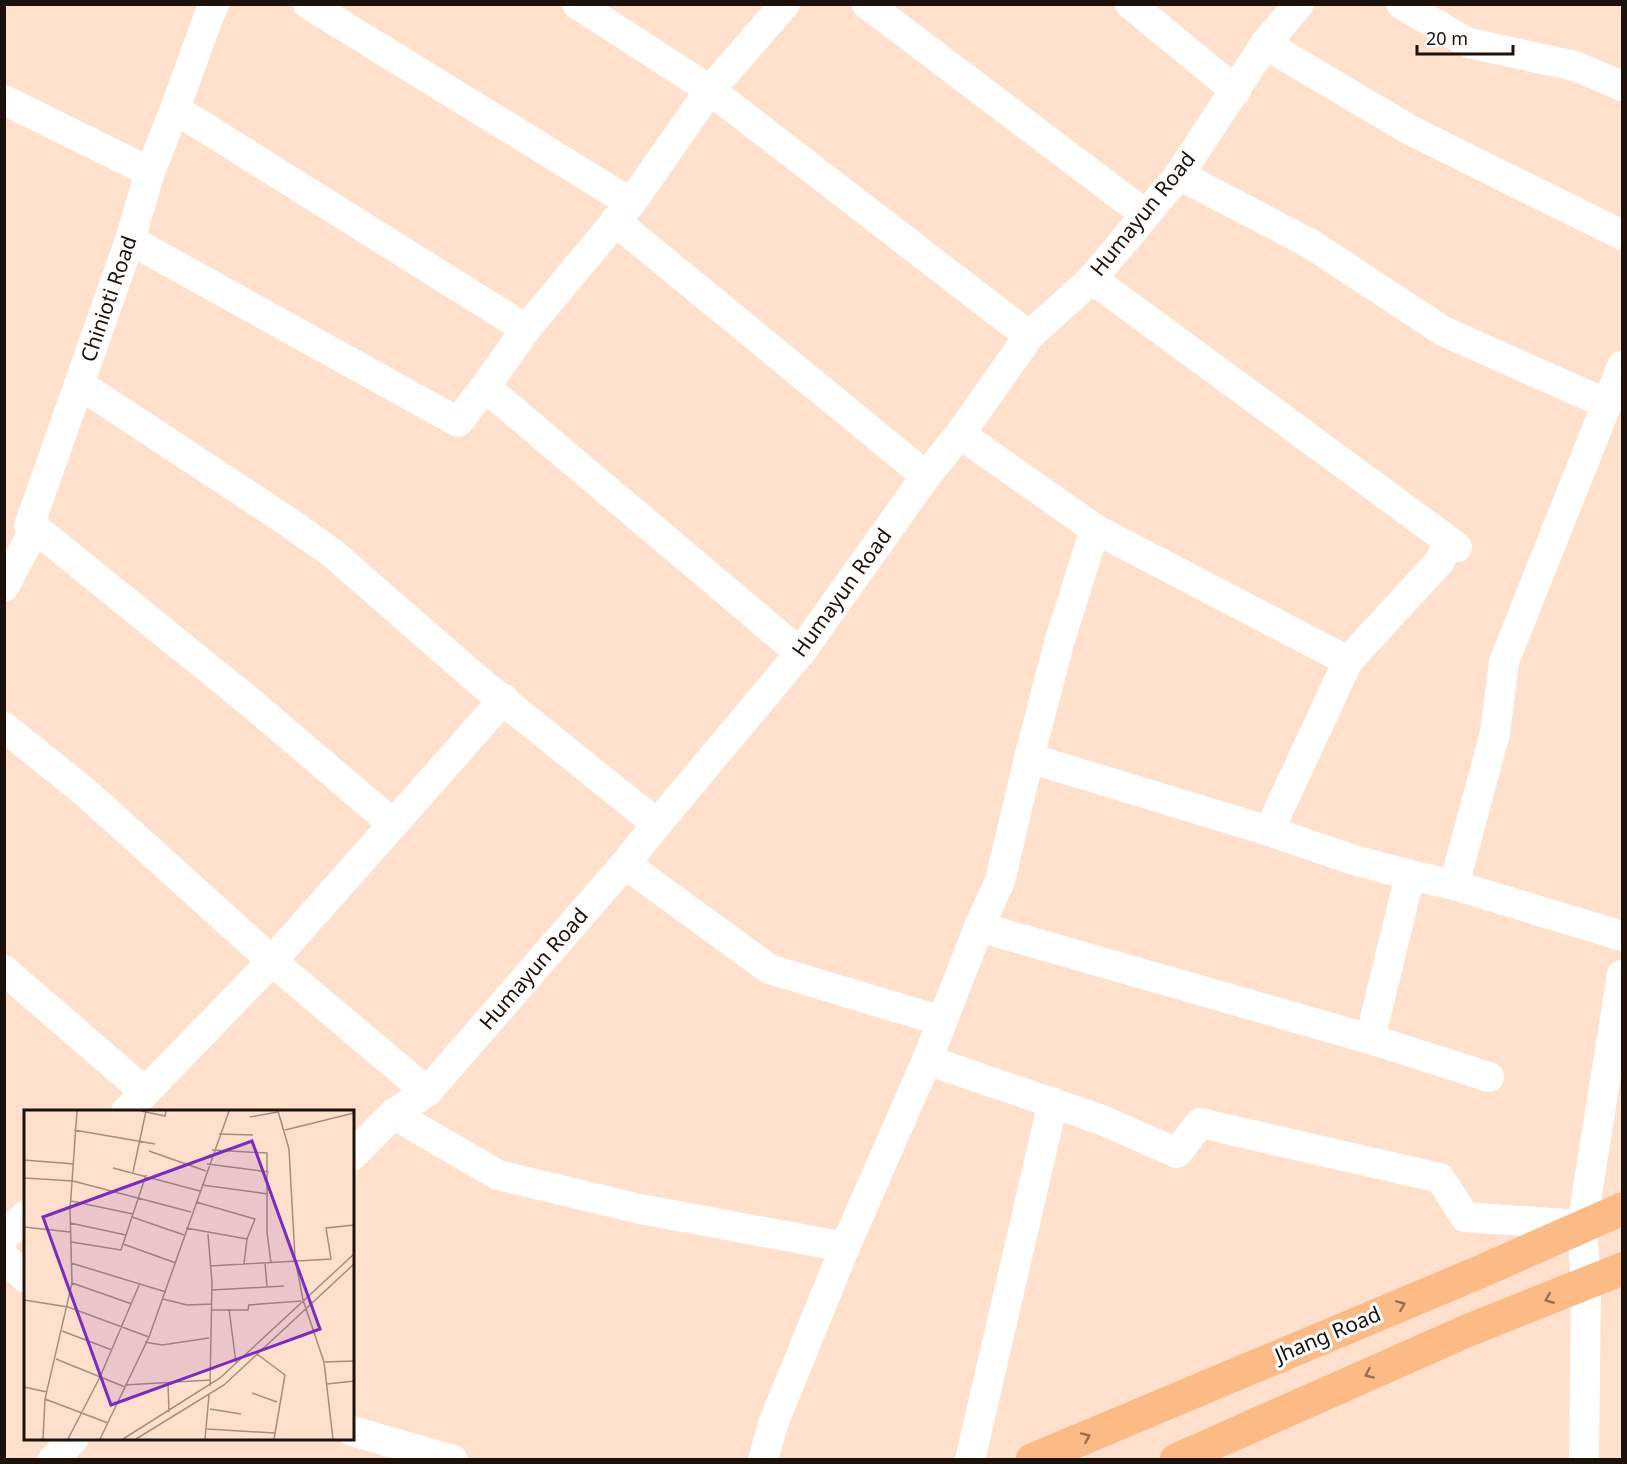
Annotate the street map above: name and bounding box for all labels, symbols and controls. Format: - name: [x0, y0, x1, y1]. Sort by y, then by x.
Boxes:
- scale bar: [1417, 18, 1513, 56]
- text: 20 m: [1426, 26, 1468, 50]
- street label: Humayun Road: [1083, 145, 1201, 281]
- street label: Chinioti Road: [73, 232, 143, 365]
- street label: Humayun Road: [785, 522, 897, 662]
- street label: Humayun Road: [473, 902, 594, 1035]
- inset map: [24, 1110, 354, 1440]
- one-way arrow: [1544, 1292, 1555, 1304]
- street label: Jhang Road: [1269, 1299, 1385, 1370]
- one-way arrow: [1395, 1300, 1406, 1312]
- one-way arrow: [1364, 1367, 1375, 1379]
- one-way arrow: [1080, 1432, 1091, 1444]

